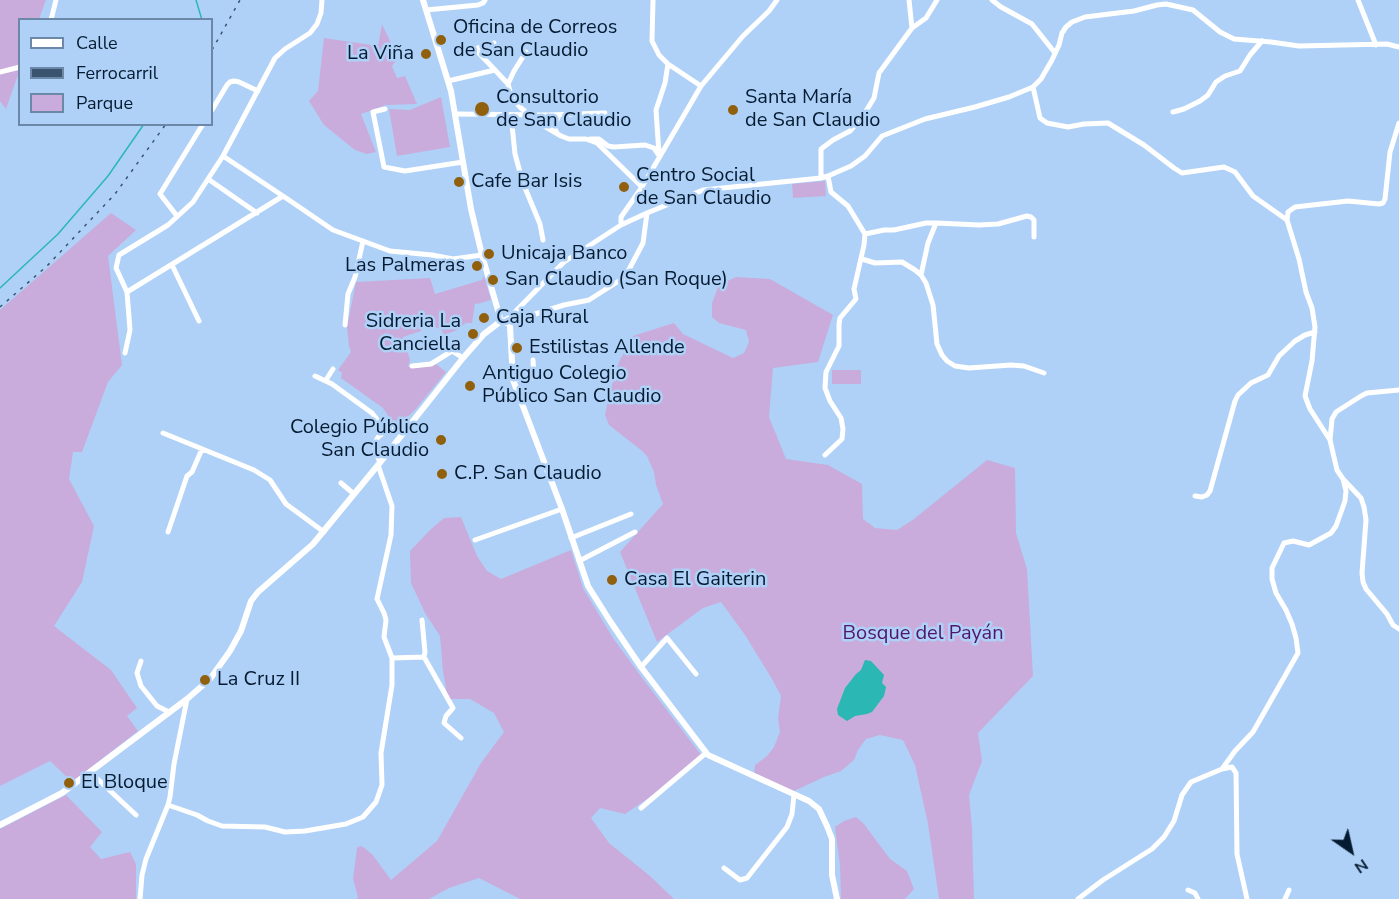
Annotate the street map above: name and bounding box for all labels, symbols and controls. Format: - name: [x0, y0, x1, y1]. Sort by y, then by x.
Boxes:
- place label: Oficina de Correos de San Claudio: [453, 16, 617, 63]
- legend: [18, 18, 213, 126]
- text: Calle: [76, 31, 118, 55]
- marker: Oficina de Correos de San Claudio: [434, 33, 448, 47]
- place label: La Viña: [347, 42, 414, 66]
- marker: La Viña: [419, 47, 433, 61]
- text: Ferrocarril: [76, 61, 158, 85]
- place label: Consultorio de San Claudio: [496, 86, 631, 133]
- place label: Santa María de San Claudio: [745, 86, 880, 133]
- text: Parque: [76, 91, 133, 115]
- marker: Consultorio de San Claudio: [473, 100, 491, 118]
- marker: Santa María de San Claudio: [726, 103, 740, 117]
- place label: Centro Social de San Claudio: [636, 164, 771, 211]
- place label: Cafe Bar Isis: [471, 170, 582, 194]
- marker: Cafe Bar Isis: [452, 175, 466, 189]
- marker: Centro Social de San Claudio: [617, 180, 631, 194]
- place label: Unicaja Banco: [501, 242, 627, 266]
- marker: Unicaja Banco: [482, 247, 496, 261]
- place label: Las Palmeras: [345, 254, 465, 278]
- marker: Las Palmeras: [470, 259, 484, 273]
- place label: San Claudio (San Roque): [505, 268, 728, 292]
- marker: San Claudio (San Roque): [486, 273, 500, 287]
- place label: Caja Rural: [496, 306, 588, 330]
- place label: Sidreria La Canciella: [366, 310, 461, 357]
- marker: Caja Rural: [477, 311, 491, 325]
- marker: Sidreria La Canciella: [466, 327, 480, 341]
- place label: Estilistas Allende: [529, 336, 685, 360]
- marker: Estilistas Allende: [510, 341, 524, 355]
- place label: Antiguo Colegio Público San Claudio: [482, 362, 661, 409]
- marker: Antiguo Colegio Público San Claudio: [463, 379, 477, 393]
- place label: Colegio Público San Claudio: [290, 416, 429, 463]
- marker: Colegio Público San Claudio: [434, 433, 448, 447]
- place label: C.P. San Claudio: [454, 462, 602, 486]
- marker: C.P. San Claudio: [435, 467, 449, 481]
- place label: Casa El Gaiterin: [624, 568, 766, 592]
- marker: Casa El Gaiterin: [605, 573, 619, 587]
- park label: Bosque del Payán: [843, 622, 1003, 646]
- place label: La Cruz II: [217, 668, 300, 692]
- marker: La Cruz II: [198, 673, 212, 687]
- place label: El Bloque: [81, 771, 168, 795]
- marker: El Bloque: [62, 776, 76, 790]
- north arrow: [1321, 821, 1381, 881]
- text: N: [1350, 853, 1372, 878]

